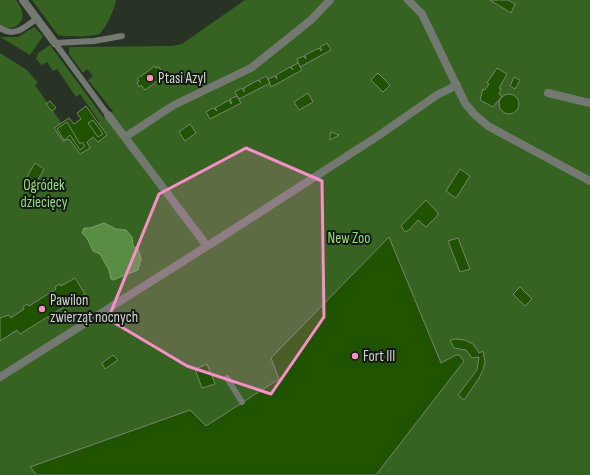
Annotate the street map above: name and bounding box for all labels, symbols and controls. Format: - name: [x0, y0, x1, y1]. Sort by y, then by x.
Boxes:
- place label: Ptasi Azyl: [158, 69, 206, 88]
- marker: Ptasi Azyl: [145, 73, 155, 83]
- park label: Ogródek dziecięcy: [21, 176, 68, 212]
- park label: New Zoo: [328, 229, 370, 248]
- place label: Pawilon zwierząt nocnych: [50, 291, 138, 327]
- marker: Pawilon zwierząt nocnych: [37, 304, 47, 314]
- place label: Fort III: [363, 347, 395, 366]
- marker: Fort III: [350, 351, 360, 361]

